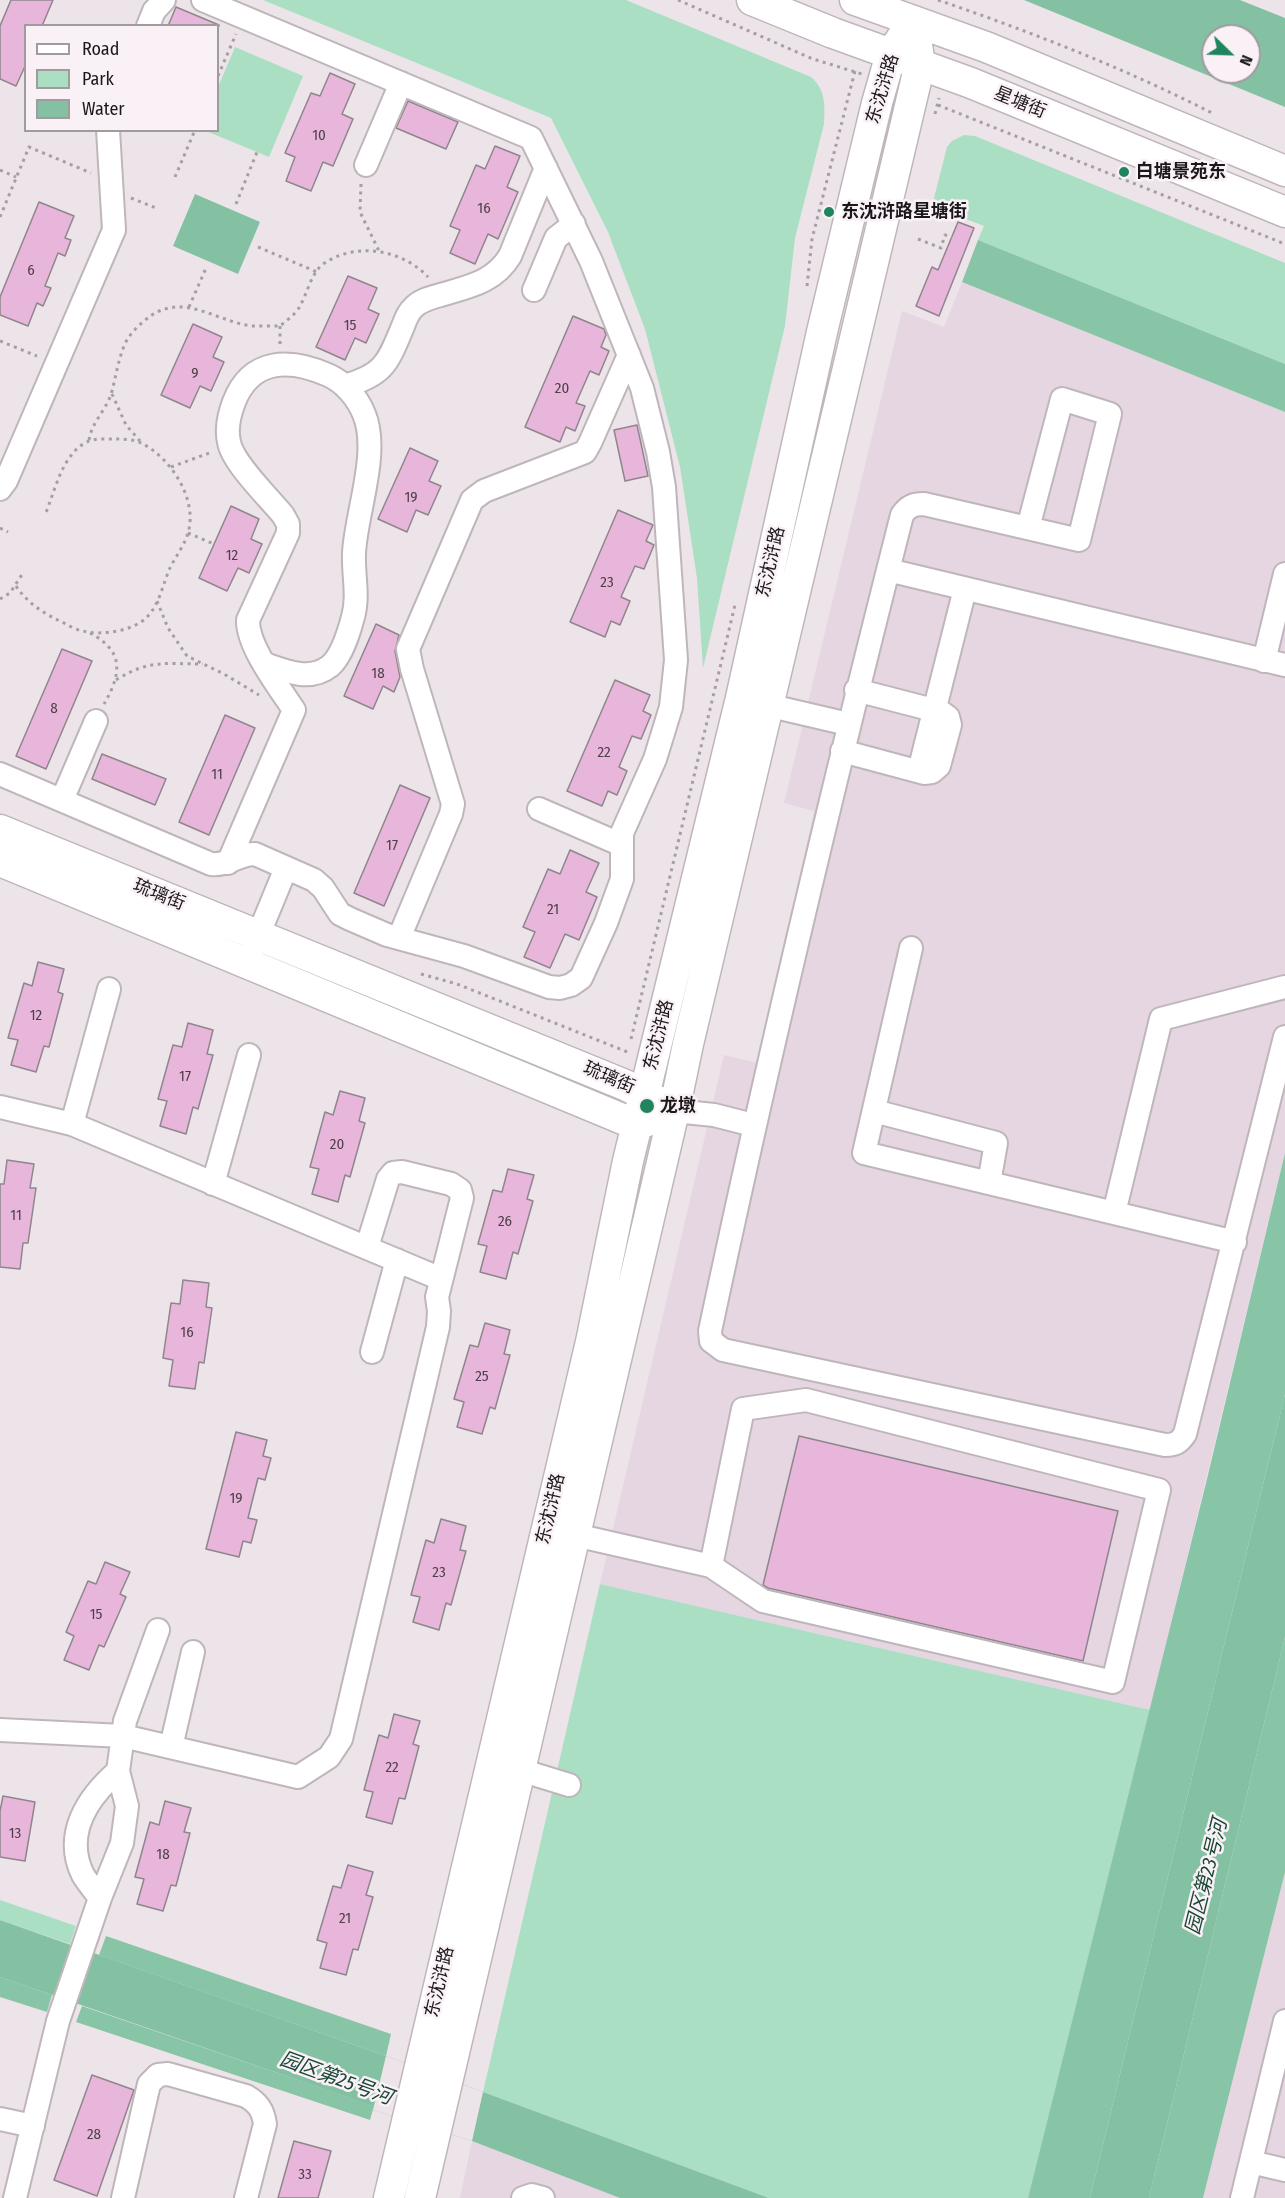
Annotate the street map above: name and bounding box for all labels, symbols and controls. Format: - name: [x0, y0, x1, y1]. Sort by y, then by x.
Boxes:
- legend: [24, 24, 219, 132]
- north arrow: [1201, 24, 1261, 84]
- text: Road: [82, 38, 119, 60]
- street label: 东沈浒路: [862, 51, 904, 127]
- text: N: [1236, 52, 1257, 69]
- text: Park: [82, 68, 114, 90]
- street label: 星塘街: [991, 83, 1049, 123]
- text: Water: [82, 98, 125, 120]
- house number: 10: [312, 127, 326, 145]
- place label: 白塘景苑东: [1136, 161, 1226, 183]
- marker: 白塘景苑东: [1117, 165, 1131, 179]
- house number: 16: [477, 200, 491, 218]
- place label: 东沈浒路星塘街: [841, 201, 967, 223]
- marker: 东沈浒路星塘街: [822, 205, 836, 219]
- house number: 6: [27, 262, 35, 280]
- house number: 15: [344, 317, 356, 335]
- house number: 9: [191, 365, 199, 383]
- house number: 20: [555, 380, 569, 398]
- house number: 19: [404, 489, 418, 507]
- street label: 东沈浒路: [752, 524, 790, 600]
- house number: 12: [226, 547, 238, 565]
- house number: 23: [600, 574, 614, 592]
- house number: 18: [371, 665, 385, 683]
- house number: 8: [50, 700, 58, 718]
- house number: 22: [597, 744, 611, 762]
- house number: 11: [211, 766, 223, 784]
- house number: 17: [386, 837, 398, 855]
- street label: 琉璃街: [130, 875, 188, 915]
- house number: 21: [547, 901, 559, 919]
- street label: 东沈浒路: [640, 997, 678, 1073]
- house number: 12: [30, 1007, 42, 1025]
- street label: 琉璃街: [580, 1058, 638, 1098]
- house number: 17: [179, 1068, 191, 1086]
- place label: 龙墩: [660, 1095, 696, 1117]
- marker: 龙墩: [638, 1097, 656, 1115]
- house number: 20: [330, 1136, 344, 1154]
- house number: 11: [10, 1207, 22, 1225]
- house number: 26: [498, 1213, 512, 1231]
- house number: 16: [180, 1324, 194, 1342]
- house number: 25: [475, 1368, 489, 1386]
- street label: 东沈浒路: [532, 1471, 570, 1547]
- house number: 19: [229, 1490, 243, 1508]
- house number: 23: [432, 1564, 446, 1582]
- house number: 15: [90, 1606, 102, 1624]
- house number: 22: [385, 1759, 399, 1777]
- water label: 园区第23号河: [1181, 1817, 1233, 1937]
- house number: 13: [9, 1825, 21, 1843]
- house number: 18: [156, 1846, 170, 1864]
- house number: 21: [339, 1910, 351, 1928]
- street label: 东沈浒路: [421, 1944, 459, 2020]
- water label: 园区第25号河: [276, 2048, 396, 2110]
- house number: 28: [87, 2126, 101, 2144]
- house number: 33: [298, 2166, 312, 2184]

